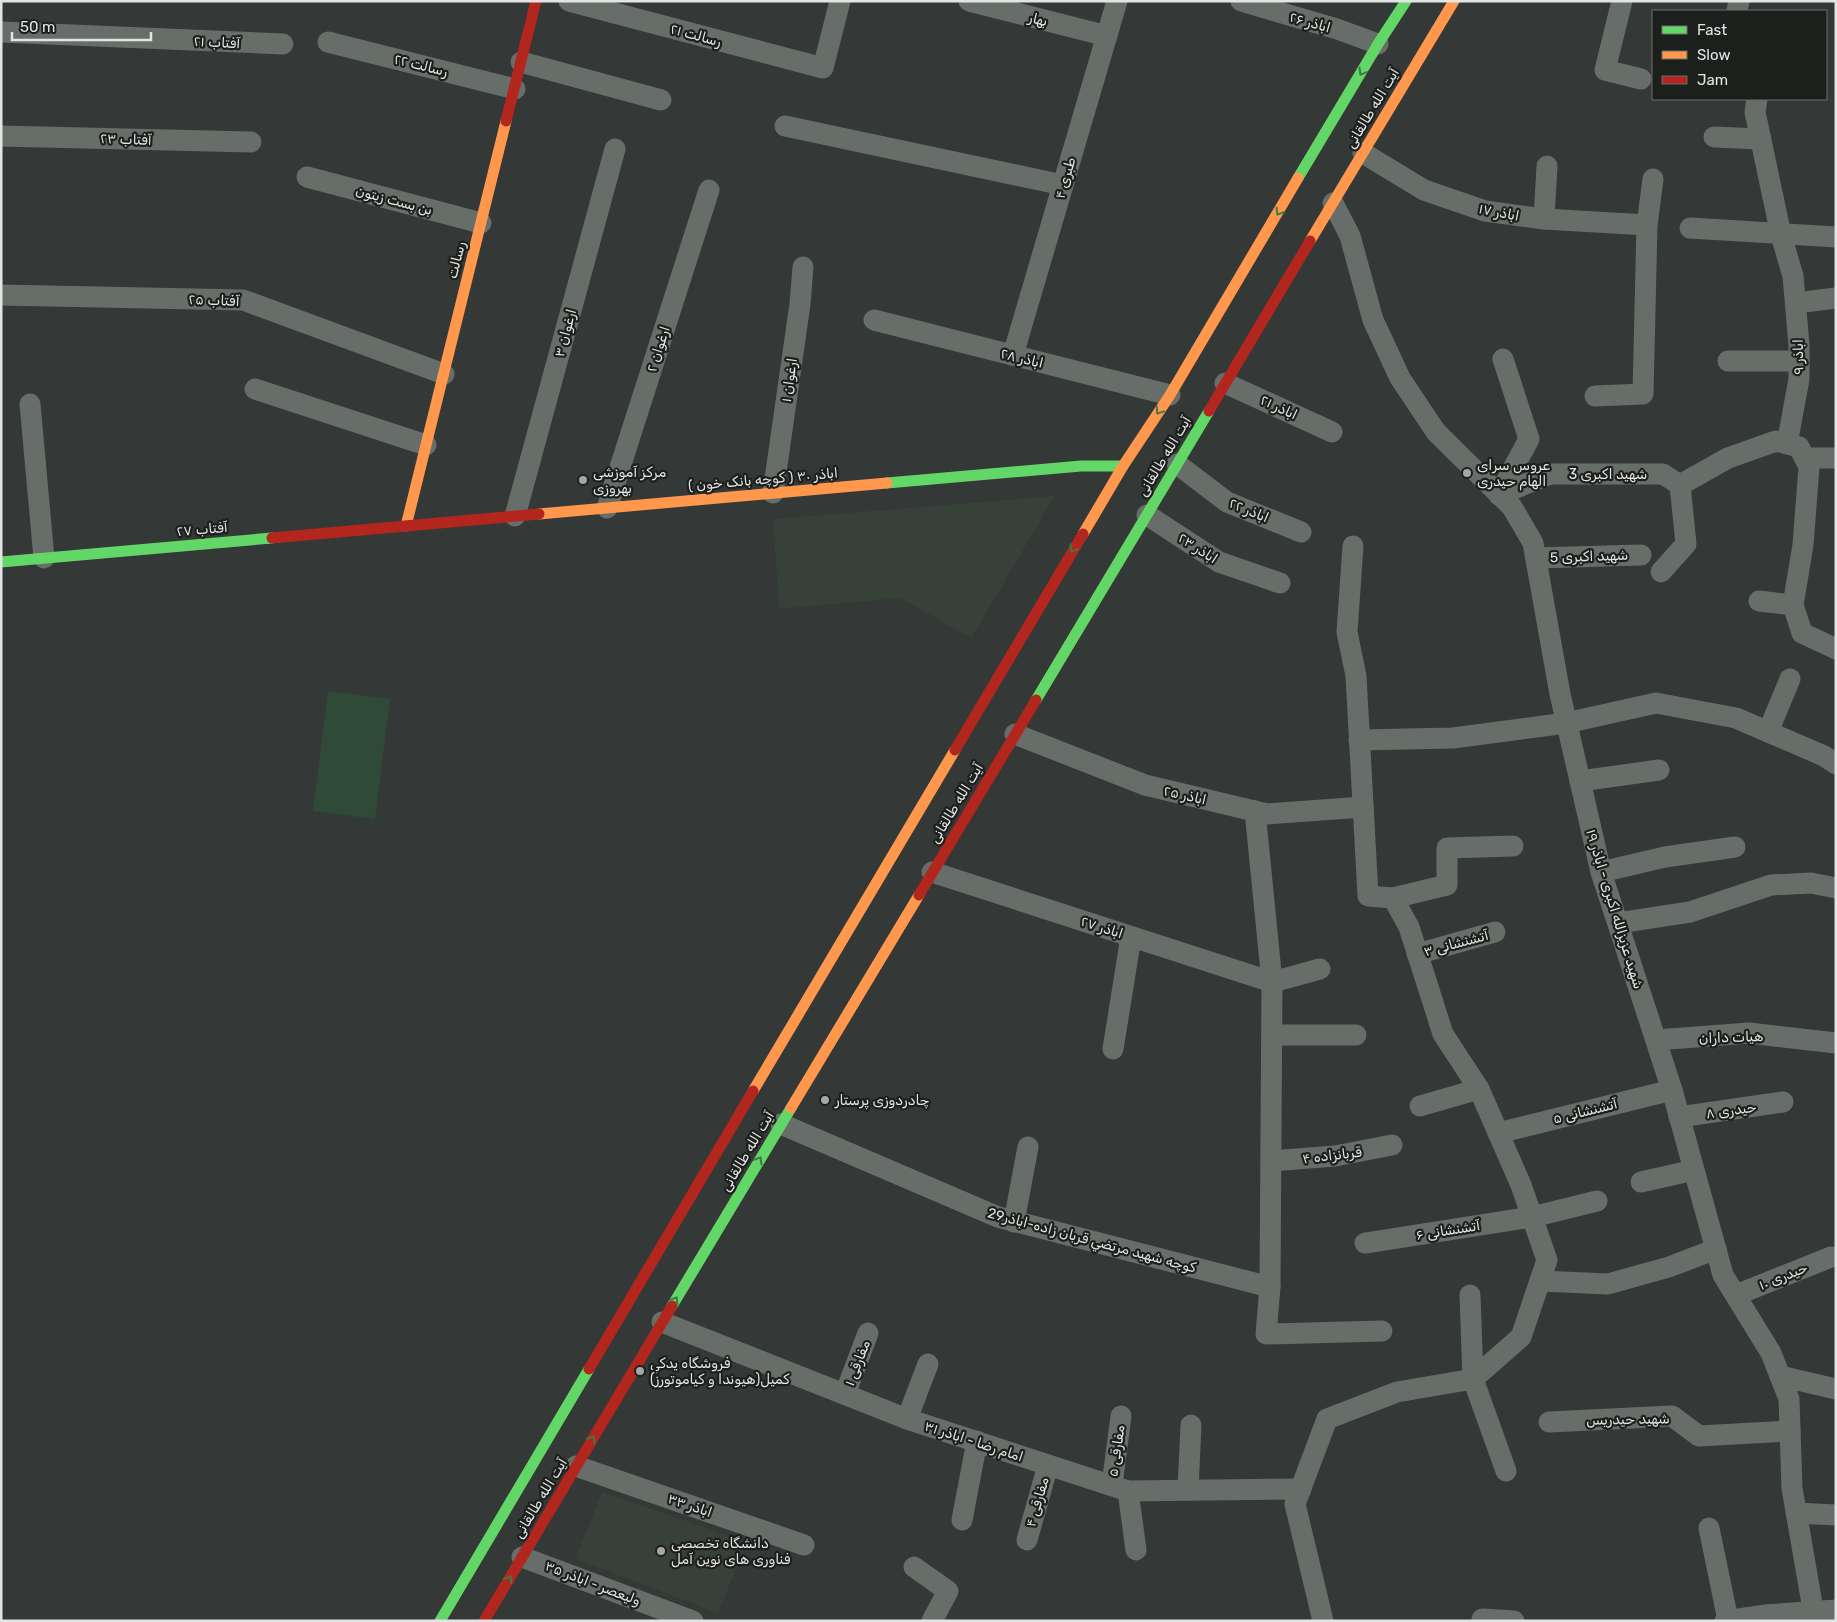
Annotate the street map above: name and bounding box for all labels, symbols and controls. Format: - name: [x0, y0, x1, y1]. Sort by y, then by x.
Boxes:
- street label: بهار: [1026, 9, 1049, 30]
- street label: اباذر ۲۶: [1287, 9, 1332, 36]
- scale bar: [12, 10, 151, 42]
- legend: [1652, 10, 1827, 100]
- text: 50 m: [20, 18, 55, 36]
- street label: رسالت ۲۱: [668, 20, 723, 50]
- text: Fast: [1697, 21, 1727, 39]
- street label: آفتاب ۲۱: [193, 33, 241, 52]
- text: Slow: [1697, 46, 1730, 64]
- street label: رسالت ۲۲: [392, 51, 450, 80]
- street label: آیت الله طالقانی: [1342, 65, 1403, 151]
- one-way arrow: [1358, 67, 1368, 76]
- text: Jam: [1697, 71, 1728, 89]
- street label: آفتاب ۲۳: [100, 130, 152, 149]
- street label: طبری ۴: [1051, 155, 1080, 201]
- street label: بن بست زیتون: [354, 182, 434, 219]
- street label: اباذر ۱۷: [1477, 200, 1521, 225]
- one-way arrow: [1275, 206, 1285, 215]
- street label: رسالت: [444, 240, 469, 280]
- street label: آفتاب ۲۵: [188, 291, 240, 310]
- street label: ارغوان ۳: [551, 307, 580, 359]
- street label: ارغوان ۲: [643, 324, 674, 374]
- street label: اباذر ۹: [1790, 339, 1807, 375]
- street label: اباذر ۲۸: [999, 345, 1045, 372]
- street label: ارغوان ۱: [778, 357, 801, 403]
- street label: اباذر ۲۱: [1258, 392, 1300, 423]
- one-way arrow: [1156, 405, 1165, 415]
- street label: آیت الله طالقانی: [1134, 413, 1195, 499]
- place label: عروس سرای الهام حیدری: [1477, 457, 1551, 491]
- place label: مرکز آموزشی بهروزی: [593, 464, 666, 497]
- street label: اباذر ۳۰ ( کوچه بانک خون ): [687, 464, 839, 495]
- street label: شهید اکبری 3: [1569, 466, 1647, 483]
- marker: عروس سرای الهام حیدری: [1461, 467, 1473, 479]
- marker: مرکز آموزشی بهروزی: [577, 474, 589, 486]
- street label: اباذر ۲۲: [1226, 495, 1271, 526]
- street label: آفتاب ۲۷: [176, 519, 228, 540]
- street label: اباذر ۲۳: [1175, 529, 1221, 567]
- one-way arrow: [1070, 544, 1080, 553]
- street label: شهید اکبری 5: [1550, 547, 1628, 566]
- street label: آیت الله طالقانی: [926, 760, 987, 846]
- street label: اباذر ۲۵: [1162, 782, 1208, 809]
- street label: شهید عزیزالله اکبری - اباذر ۱۹: [1582, 827, 1647, 991]
- street label: اباذر ۲۷: [1079, 913, 1125, 942]
- street label: آتشنشانی ۳: [1422, 927, 1490, 960]
- street label: هیات داران: [1699, 1028, 1764, 1047]
- place label: چادردوزی پرستار: [834, 1092, 930, 1110]
- marker: چادردوزی پرستار: [819, 1094, 831, 1106]
- street label: آتشنشانی ۵: [1551, 1095, 1619, 1128]
- street label: حیدری ۸: [1705, 1098, 1758, 1122]
- street label: آیت الله طالقانی: [717, 1108, 778, 1194]
- street label: قربانزاده ۴: [1301, 1143, 1363, 1168]
- one-way arrow: [752, 1157, 762, 1166]
- street label: كوچه شهيد مرتضي قربان زاده-اباذر29: [985, 1204, 1199, 1279]
- street label: آتشنشانی ۶: [1415, 1217, 1481, 1244]
- street label: حیدری ۱۰: [1756, 1259, 1810, 1294]
- one-way arrow: [669, 1296, 679, 1305]
- street label: مفارقی ۱: [841, 1338, 874, 1388]
- place label: فروشگاه يدكي كميل(هیوندا و کیاموتورز): [650, 1355, 790, 1388]
- marker: فروشگاه يدكي كميل(هیوندا و کیاموتورز): [634, 1365, 646, 1377]
- street label: شهید حیدریس: [1586, 1410, 1670, 1429]
- street label: امام رضا - اباذر ۳۱: [922, 1418, 1025, 1466]
- street label: مفارقی ۵: [1104, 1424, 1129, 1478]
- one-way arrow: [586, 1436, 596, 1445]
- street label: آیت الله طالقانی: [510, 1455, 571, 1541]
- street label: مفارقی ۴: [1022, 1475, 1053, 1529]
- street label: اباذر ۳۳: [665, 1490, 714, 1521]
- place label: دانشگاه تخصصی فناوری های نوین آمل: [671, 1535, 791, 1568]
- marker: دانشگاه تخصصی فناوری های نوین آمل: [655, 1545, 667, 1557]
- street label: ولیعصر - اباذر ۳۵: [543, 1557, 643, 1610]
- one-way arrow: [502, 1575, 512, 1584]

